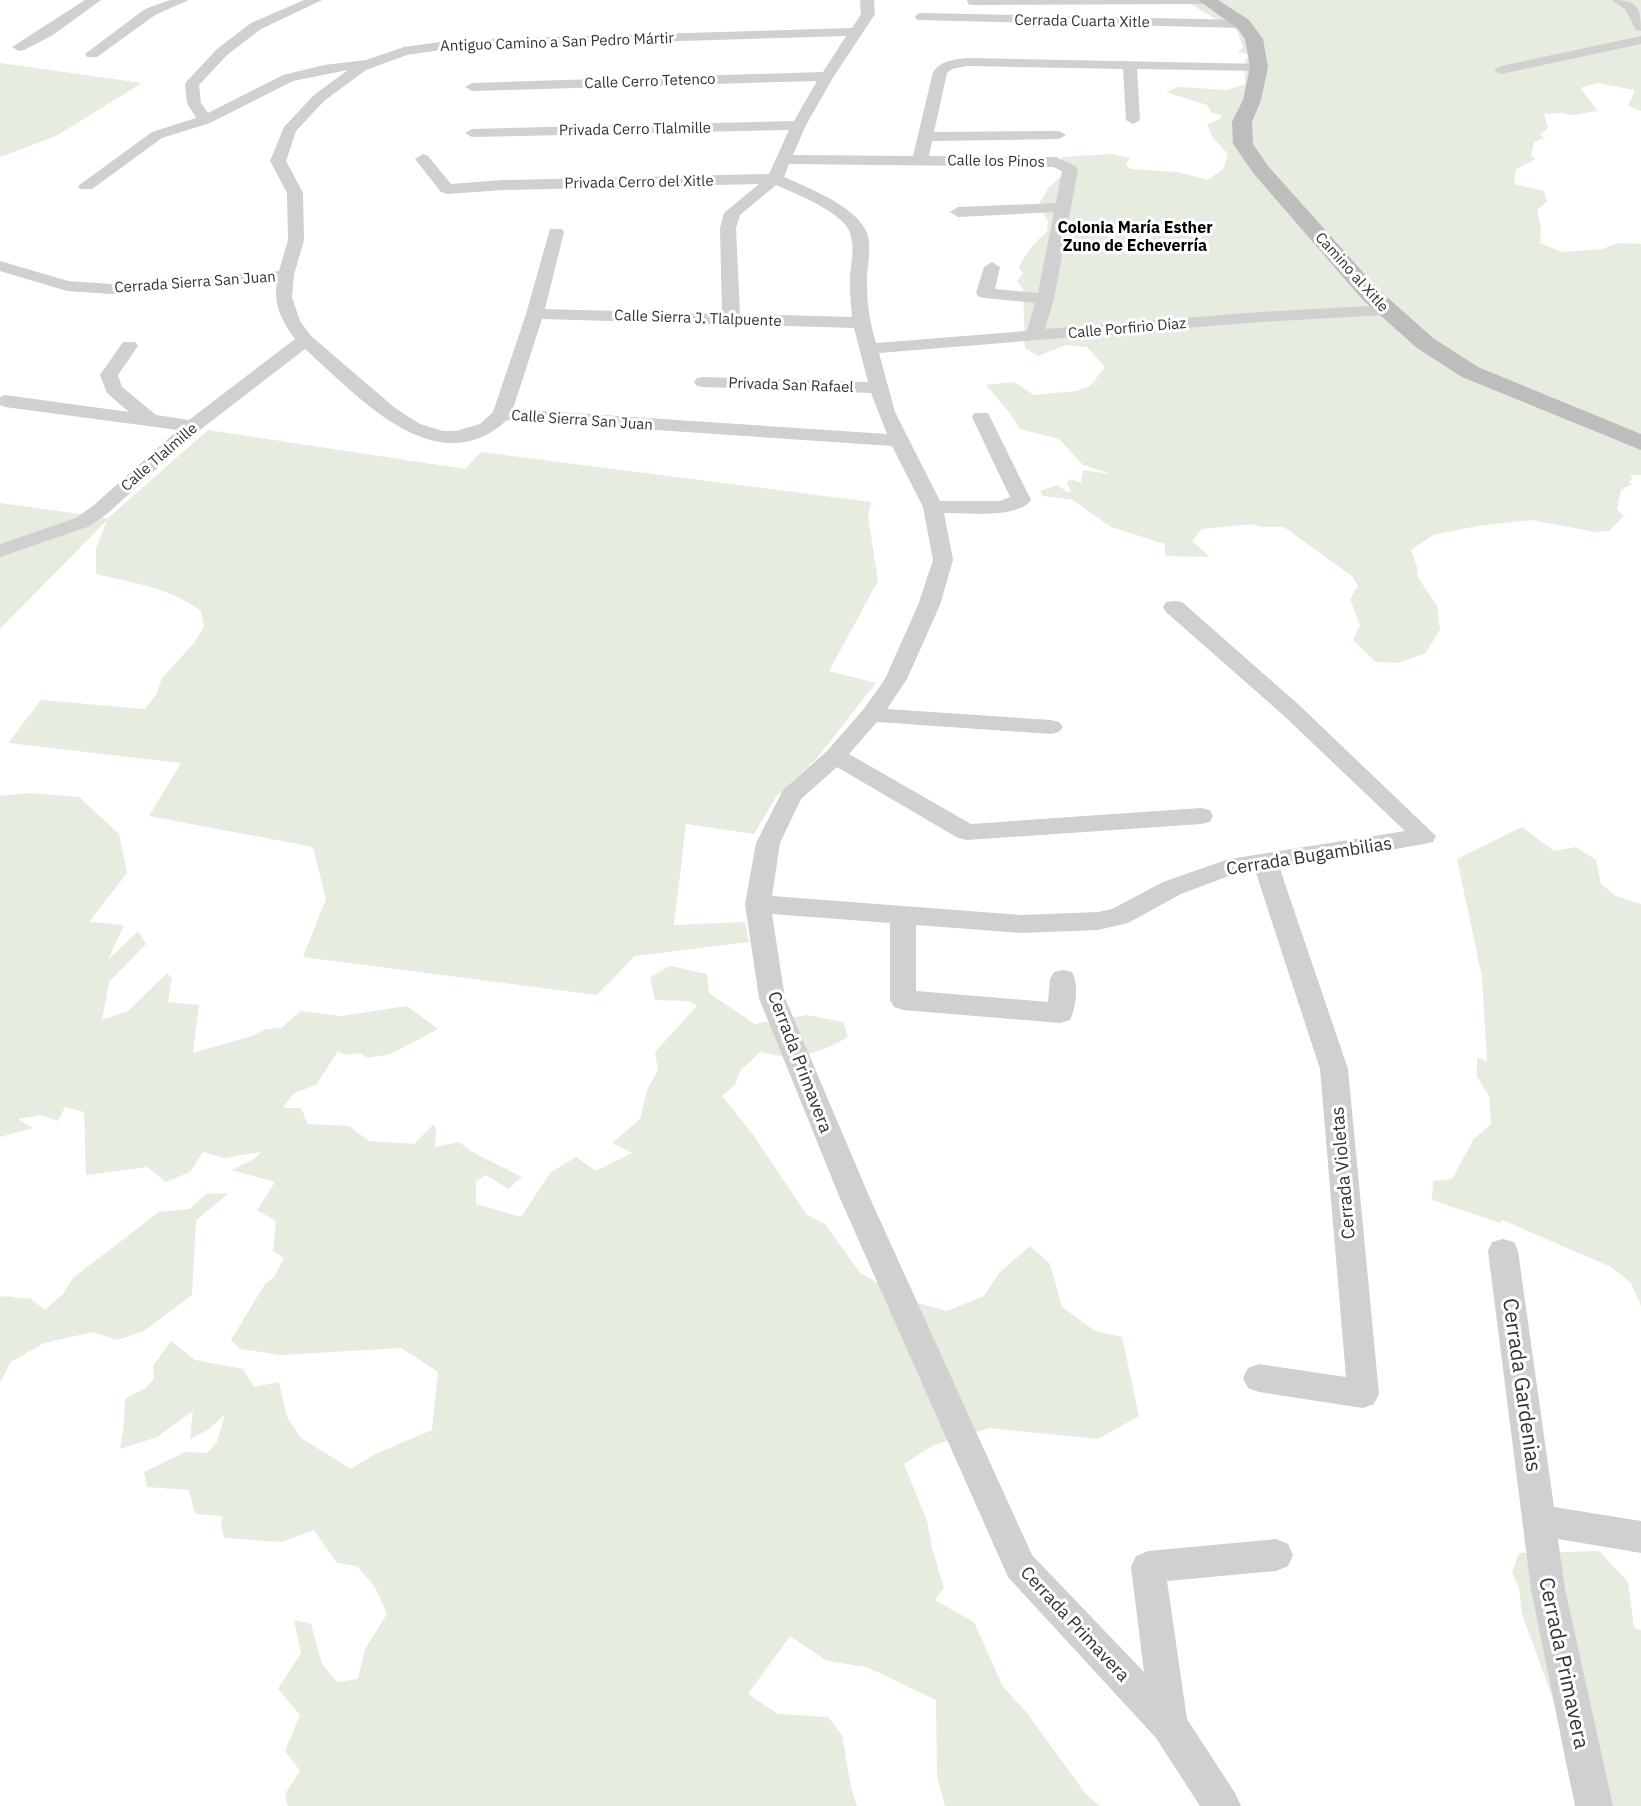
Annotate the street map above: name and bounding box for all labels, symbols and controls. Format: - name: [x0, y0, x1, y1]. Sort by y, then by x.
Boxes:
- street label: Cerrada Cuarta Xitle: [1014, 10, 1150, 31]
- street label: Antiguo Camino a San Pedro Mártir: [440, 28, 675, 55]
- street label: Calle Cerro Tetenco: [584, 69, 716, 92]
- street label: Privada Cerro Tlalmille: [559, 118, 711, 139]
- street label: Calle los Pinos: [947, 150, 1045, 171]
- street label: Privada Cerro del Xitle: [564, 171, 714, 192]
- district label: Colonia María Esther Zuno de Echeverría: [1057, 217, 1213, 255]
- street label: Camino al Xitle: [1312, 228, 1393, 315]
- street label: Cerrada Sierra San Juan: [114, 266, 276, 297]
- street label: Calle Sierra J. Tlalpuente: [614, 305, 782, 330]
- street label: Calle Porfirio Díaz: [1067, 313, 1187, 342]
- street label: Privada San Rafael: [728, 373, 854, 396]
- street label: Calle Sierra San Juan: [511, 405, 653, 434]
- street label: Calle Tlalmille: [117, 418, 201, 495]
- street label: Cerrada Bugambilias: [1224, 831, 1393, 880]
- street label: Cerrada Primavera: [763, 988, 838, 1136]
- street label: Cerrada Violetas: [1325, 1106, 1360, 1240]
- street label: Cerrada Gardenias: [1497, 1296, 1549, 1474]
- street label: Cerrada Primavera: [1016, 1561, 1135, 1687]
- street label: Cerrada Primavera: [1533, 1574, 1597, 1751]

